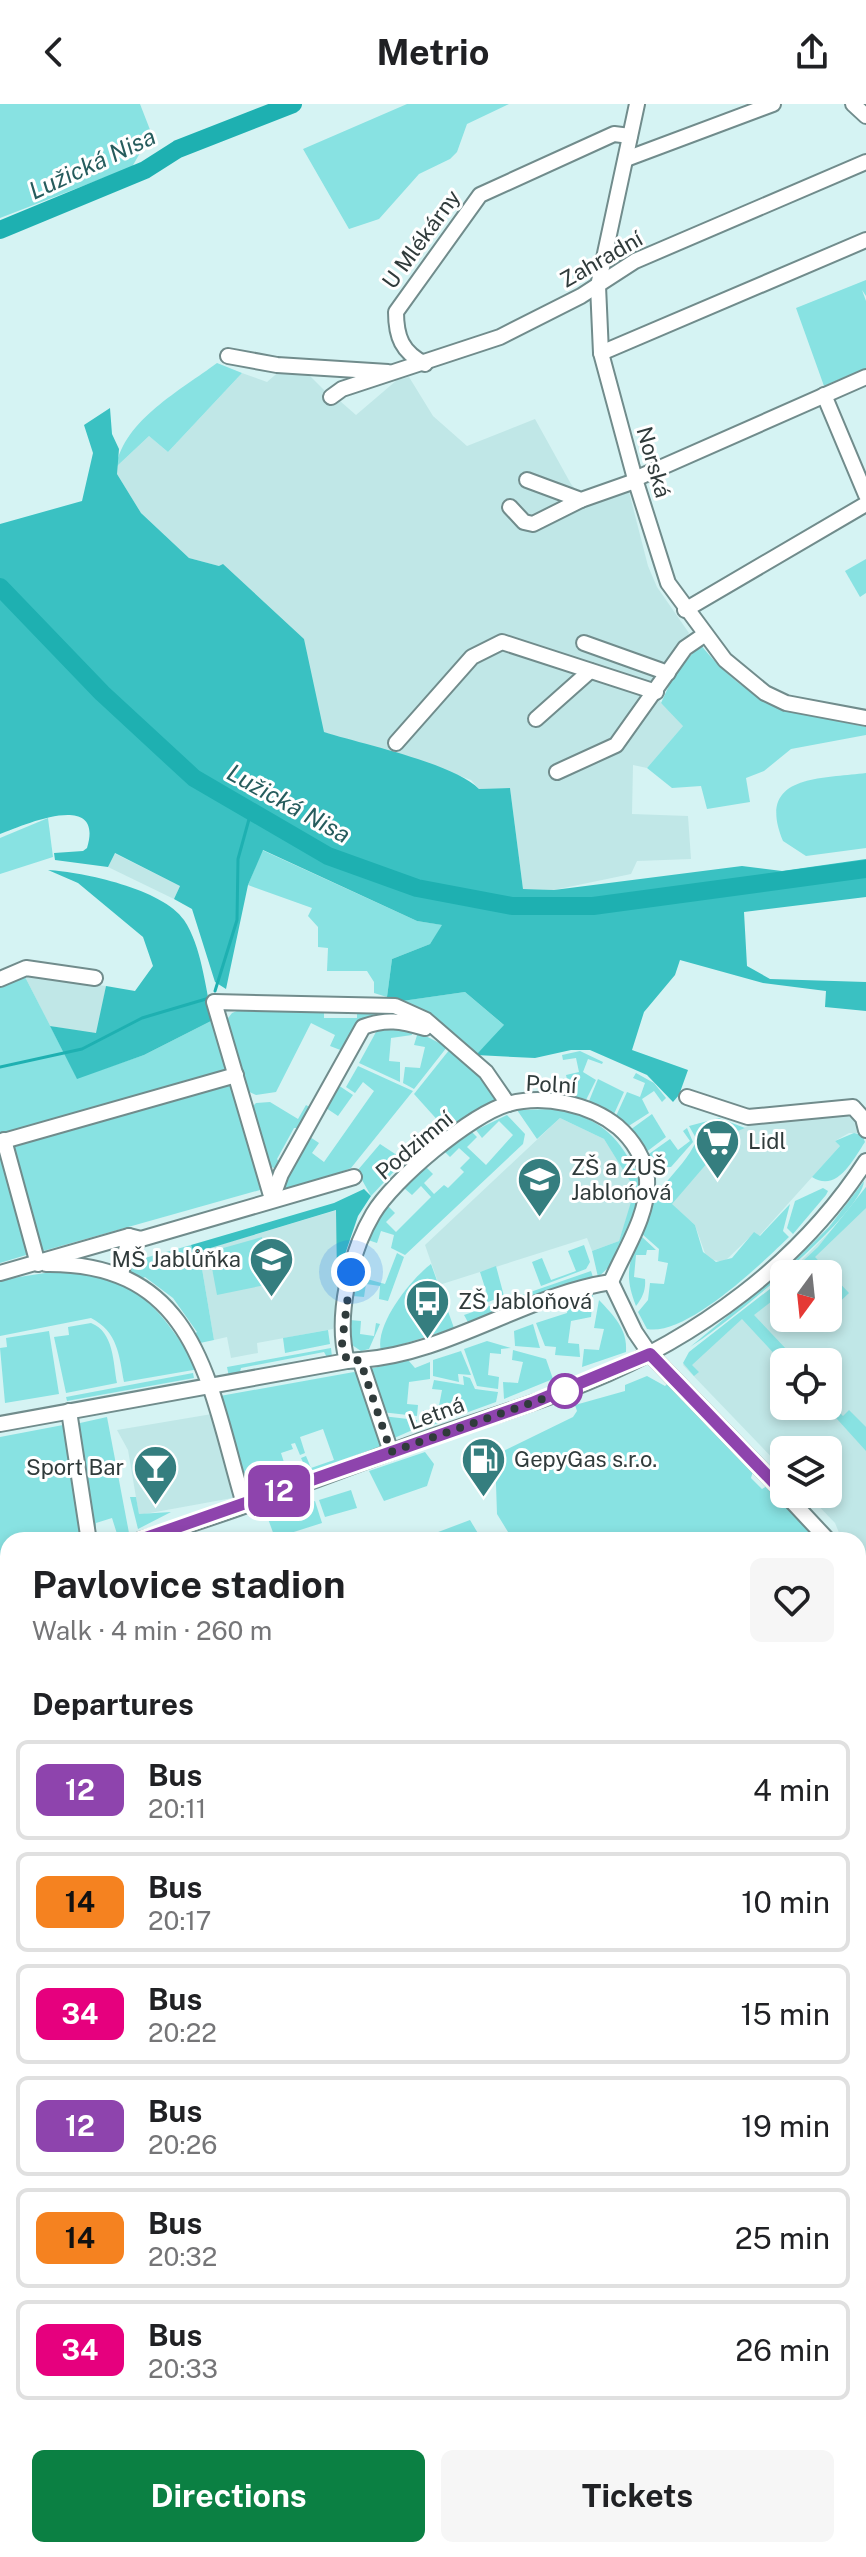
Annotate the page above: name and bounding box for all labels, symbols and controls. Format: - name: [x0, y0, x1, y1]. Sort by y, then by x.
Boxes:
- icon: back: [32, 30, 76, 74]
- icon: share: [790, 30, 834, 74]
- text: Metrio: [377, 31, 489, 73]
- water label: Lužická Nisa: [24, 122, 160, 204]
- street label: U Mlékárny: [376, 184, 466, 293]
- street label: Zahradní: [555, 225, 647, 293]
- street label: Norská: [631, 423, 677, 501]
- water label: Lužická Nisa: [223, 758, 355, 848]
- street label: Polní: [525, 1070, 578, 1098]
- street label: Podzimní: [370, 1105, 458, 1185]
- supermarket icon: Lidl: [693, 1117, 741, 1180]
- place label: Lidl: [748, 1128, 786, 1154]
- place label: ZŠ a ZUŠ Jablońová: [571, 1154, 671, 1205]
- school or university icon: ZŠ a ZUŠ Jablońová: [516, 1156, 564, 1219]
- school or university icon: MŠ Jablůňka: [248, 1235, 296, 1298]
- place label: MŠ Jablůňka: [111, 1246, 241, 1272]
- your location: [331, 1252, 371, 1292]
- north arrow: [770, 1260, 842, 1332]
- map controls: [770, 1260, 842, 1508]
- bus stop icon: ZŠ Jabloňová: [403, 1277, 451, 1340]
- place label: ZŠ Jabloňová: [458, 1288, 592, 1314]
- button: locate: [770, 1348, 842, 1420]
- unlabelled marker: [548, 1374, 582, 1408]
- street label: Letná: [404, 1391, 468, 1435]
- fuel station icon: GepyGas s.r.o.: [459, 1435, 507, 1498]
- button: layers: [770, 1436, 842, 1508]
- bar icon: Sport Bar: [131, 1443, 179, 1506]
- place label: GepyGas s.r.o.: [514, 1446, 657, 1472]
- place label: Sport Bar: [26, 1454, 124, 1480]
- line badge: 12: [243, 1465, 315, 1517]
- text: 12: [264, 1474, 294, 1507]
- button: heart: [750, 1558, 834, 1642]
- text: Pavlovice stadion: [32, 1562, 346, 1607]
- text: Walk · 4 min · 260 m: [32, 1615, 272, 1646]
- text: Departures: [32, 1686, 194, 1722]
- text: Bus: [148, 1757, 202, 1793]
- text: 4 min: [753, 1772, 830, 1808]
- text: 12: [65, 1773, 95, 1806]
- text: 20:11: [148, 1793, 206, 1824]
- text: Bus: [148, 1869, 202, 1905]
- text: 10 min: [741, 1884, 830, 1920]
- text: 14: [65, 1885, 95, 1918]
- text: 20:17: [148, 1905, 211, 1936]
- text: Bus: [148, 1981, 202, 2017]
- text: 15 min: [740, 1996, 830, 2032]
- text: 34: [62, 1997, 98, 2030]
- text: 20:22: [148, 2017, 217, 2048]
- text: Bus: [148, 2093, 202, 2129]
- text: 19 min: [741, 2108, 830, 2144]
- text: 12: [65, 2109, 95, 2142]
- text: 20:26: [148, 2129, 217, 2160]
- text: Bus: [148, 2205, 202, 2241]
- text: 25 min: [735, 2220, 830, 2256]
- text: 14: [65, 2221, 95, 2254]
- text: 20:32: [148, 2241, 217, 2272]
- text: Bus: [148, 2317, 202, 2353]
- text: 26 min: [735, 2332, 830, 2368]
- text: 34: [62, 2333, 98, 2366]
- text: 20:33: [148, 2353, 218, 2384]
- button: Directions: [32, 2450, 425, 2542]
- button: Tickets: [441, 2450, 834, 2542]

